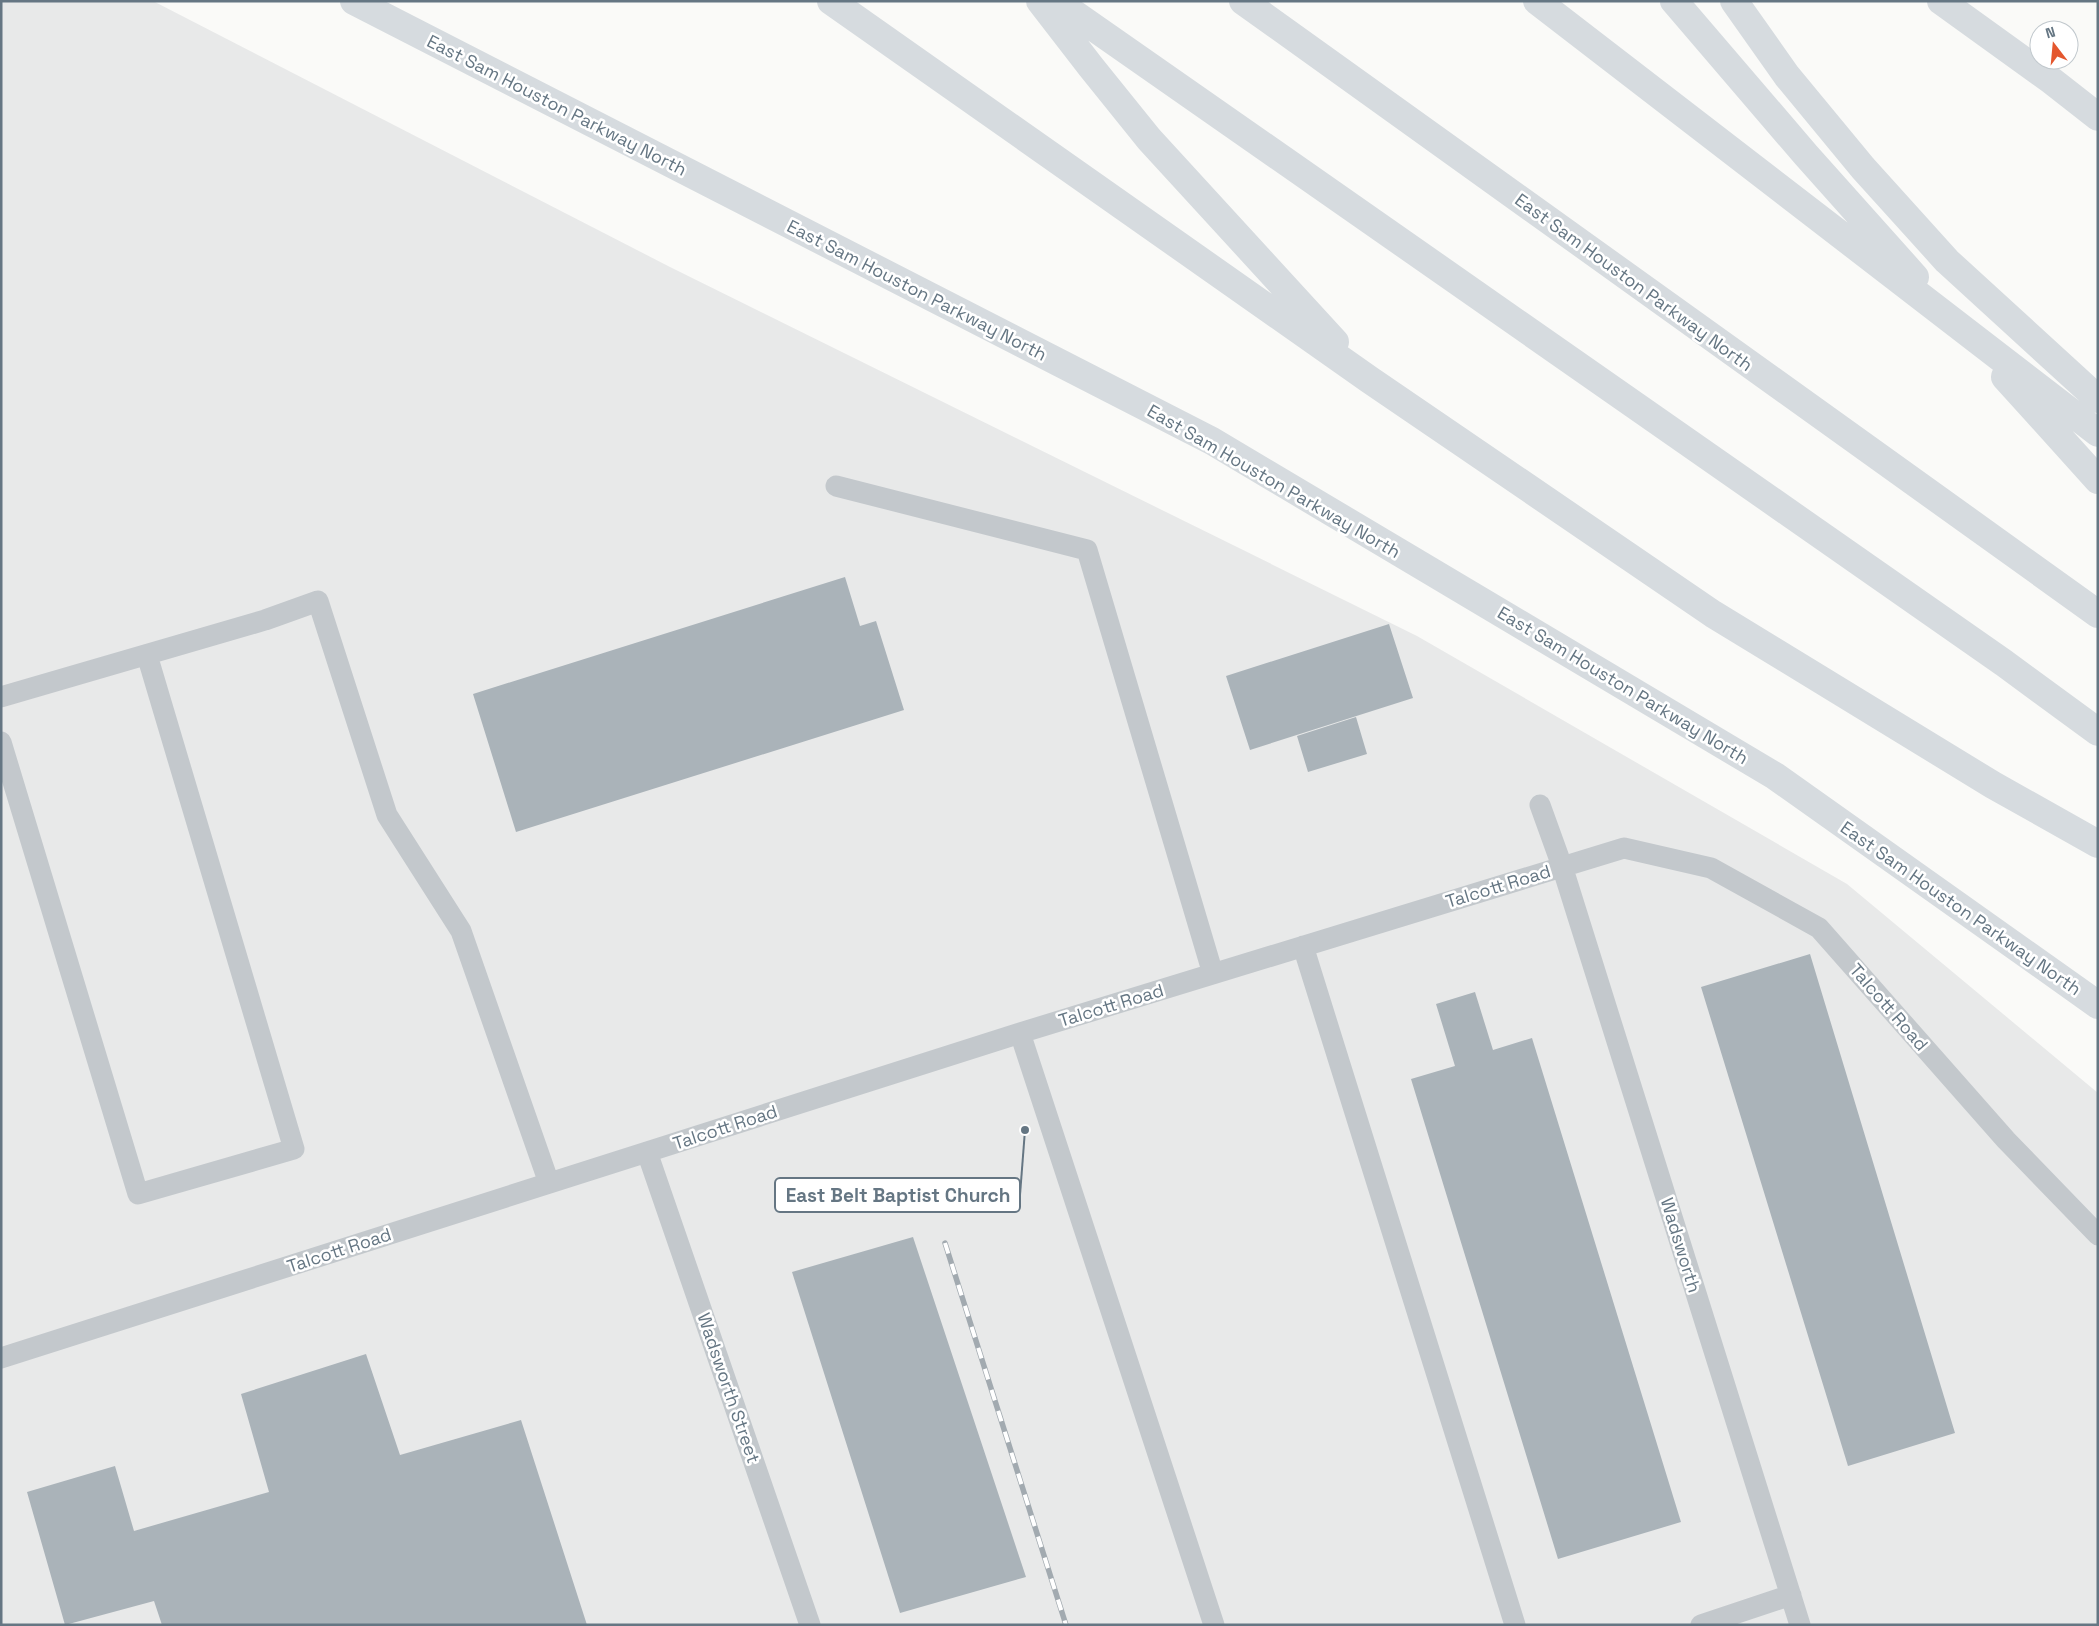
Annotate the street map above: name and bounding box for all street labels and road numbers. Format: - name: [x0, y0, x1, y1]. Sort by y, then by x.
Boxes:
- street label: East Sam Houston Parkway North: [423, 29, 691, 181]
- street label: East Sam Houston Parkway North: [1510, 188, 1758, 376]
- street label: East Sam Houston Parkway North: [783, 214, 1051, 366]
- street label: East Sam Houston Parkway North: [1143, 399, 1405, 563]
- street label: East Sam Houston Parkway North: [1493, 601, 1753, 769]
- street label: East Sam Houston Parkway North: [1836, 816, 2086, 1000]
- street label: Talcott Road: [1443, 859, 1553, 913]
- street label: Talcott Road: [1845, 958, 1933, 1056]
- street label: Talcott Road: [1056, 978, 1166, 1032]
- street label: Talcott Road: [670, 1099, 780, 1155]
- street label: Wadsworth: [1656, 1195, 1706, 1295]
- street label: Talcott Road: [284, 1222, 394, 1278]
- street label: Wadsworth Street: [692, 1310, 766, 1466]

